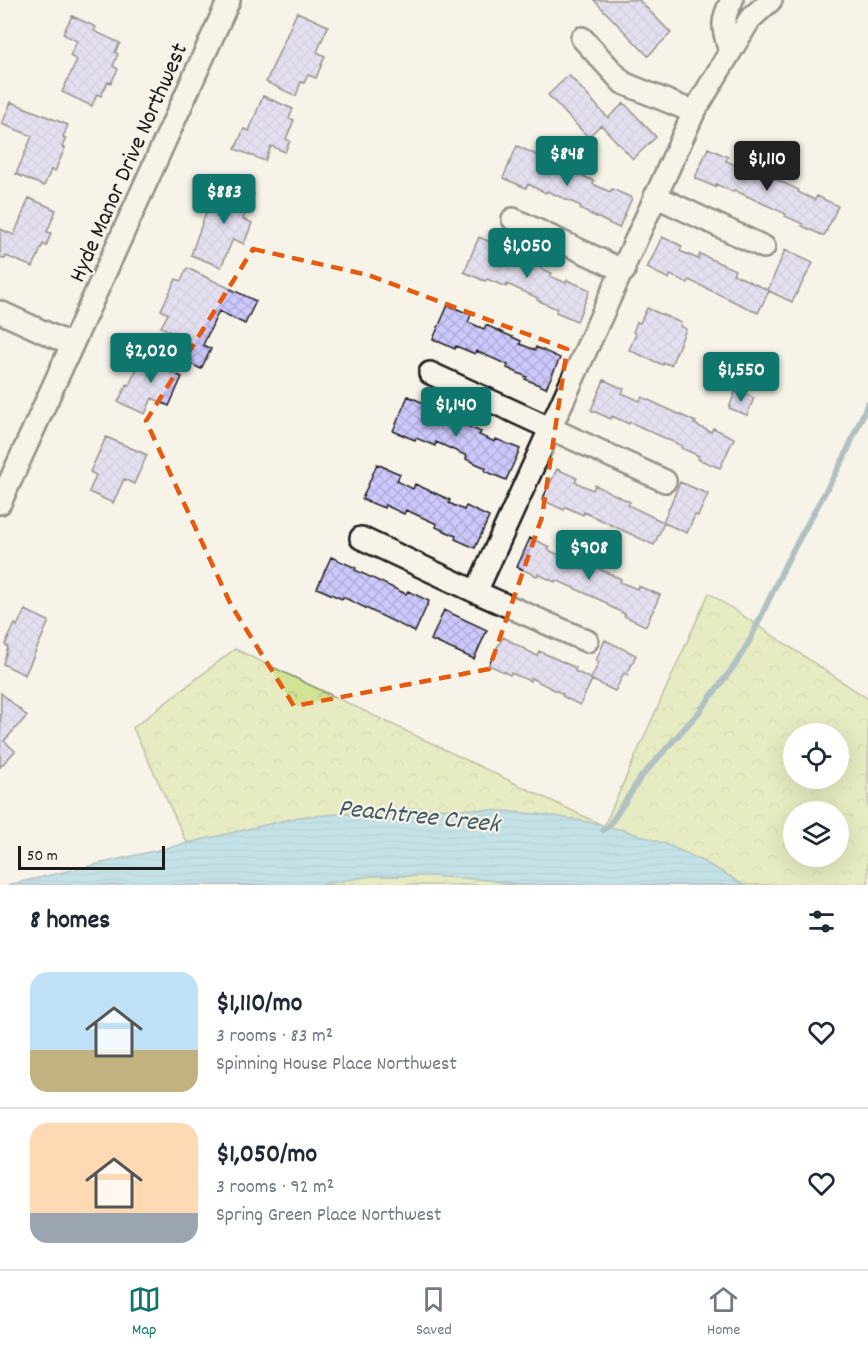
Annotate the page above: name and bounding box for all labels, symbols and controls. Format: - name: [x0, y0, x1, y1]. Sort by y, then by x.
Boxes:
- street label: Hyde Manor Drive Northwest: [62, 38, 198, 288]
- pin: $848: [531, 136, 603, 187]
- text: $848: [550, 141, 584, 169]
- pin: $1,110: [718, 141, 816, 192]
- text: $1,110: [748, 146, 786, 174]
- pin: $883: [188, 174, 260, 225]
- text: $883: [206, 179, 242, 207]
- pin: $1,050: [478, 228, 576, 279]
- text: $1,050: [502, 233, 552, 261]
- pin: $2,020: [102, 333, 200, 384]
- text: $2,020: [124, 338, 178, 366]
- pin: $1,550: [692, 352, 790, 403]
- text: $1,550: [717, 357, 765, 385]
- pin: $1,140: [407, 387, 505, 438]
- text: $1,140: [435, 392, 477, 420]
- pin: $908: [553, 530, 625, 581]
- text: $908: [570, 535, 608, 563]
- map controls: [783, 723, 849, 867]
- button: locate: [783, 723, 849, 789]
- water label: Peachtree Creek: [336, 791, 503, 845]
- button: layers: [783, 801, 849, 867]
- scale bar: [18, 843, 165, 870]
- text: 50 m: [27, 845, 58, 868]
- text: 8 homes: [30, 903, 110, 940]
- icon: filters: [805, 905, 838, 938]
- text: $1,110/mo: [216, 986, 302, 1023]
- icon: home: [78, 996, 150, 1068]
- icon: heart: [805, 1016, 838, 1049]
- text: 3 rooms · 83 m²: [216, 1023, 333, 1051]
- text: Spinning House Place Northwest: [216, 1051, 457, 1079]
- text: $1,050/mo: [216, 1137, 317, 1174]
- icon: home: [78, 1147, 150, 1219]
- icon: heart: [805, 1167, 838, 1200]
- text: 3 rooms · 92 m²: [216, 1174, 334, 1202]
- text: Spring Green Place Northwest: [216, 1202, 442, 1230]
- tab: Map: [128, 1283, 161, 1342]
- tab: Saved: [416, 1283, 452, 1342]
- tab: Home: [707, 1283, 740, 1342]

